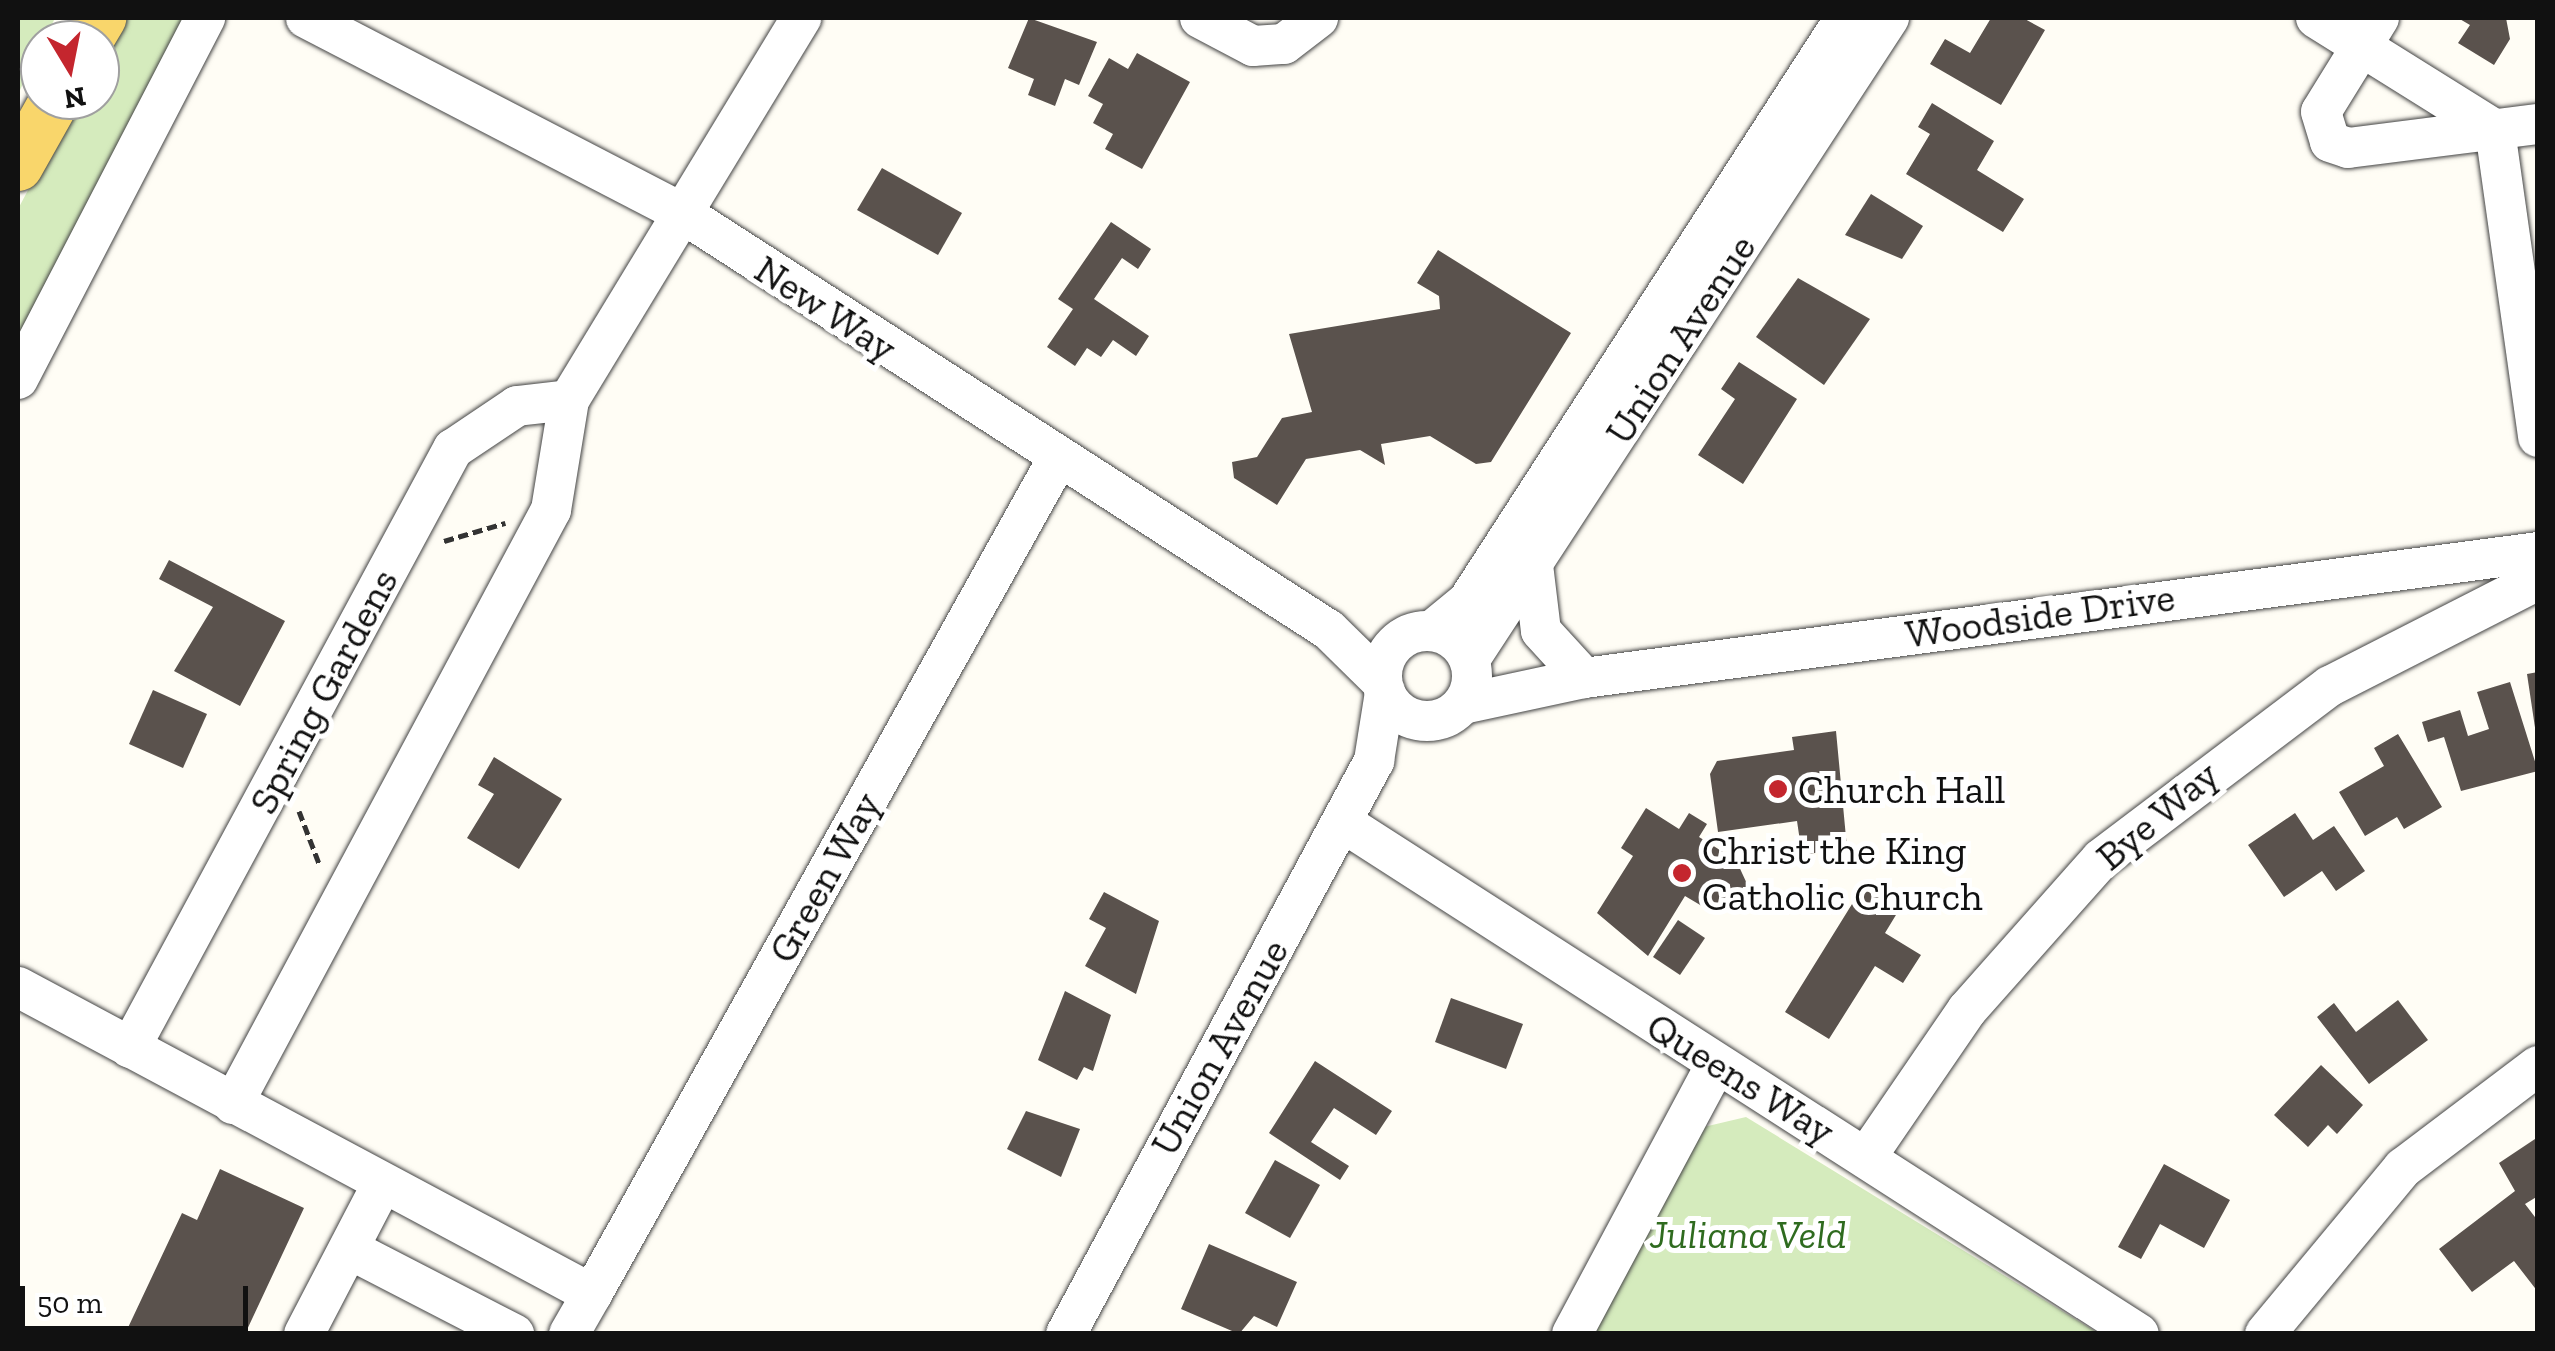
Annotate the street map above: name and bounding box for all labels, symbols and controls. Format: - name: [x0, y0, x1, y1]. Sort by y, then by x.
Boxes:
- north arrow: [20, 20, 120, 120]
- text: N: [62, 80, 88, 116]
- street label: Union Avenue: [1594, 225, 1766, 453]
- street label: New Way: [745, 244, 907, 372]
- street label: Spring Gardens: [238, 560, 408, 822]
- street label: Woodside Drive: [1902, 572, 2178, 658]
- street label: Bye Way: [2086, 750, 2228, 880]
- place label: Church Hall: [1798, 765, 2006, 813]
- marker: Church Hall: [1767, 778, 1789, 800]
- street label: Green Way: [757, 783, 891, 971]
- place label: Christ the King Catholic Church: [1702, 826, 1983, 920]
- marker: Christ the King Catholic Church: [1671, 862, 1693, 884]
- street label: Union Avenue: [1140, 930, 1298, 1164]
- street label: Queens Way: [1638, 1001, 1844, 1155]
- park label: Juliana Veld: [1649, 1210, 1847, 1258]
- scale bar: [25, 1266, 252, 1328]
- text: 50 m: [37, 1285, 102, 1321]

